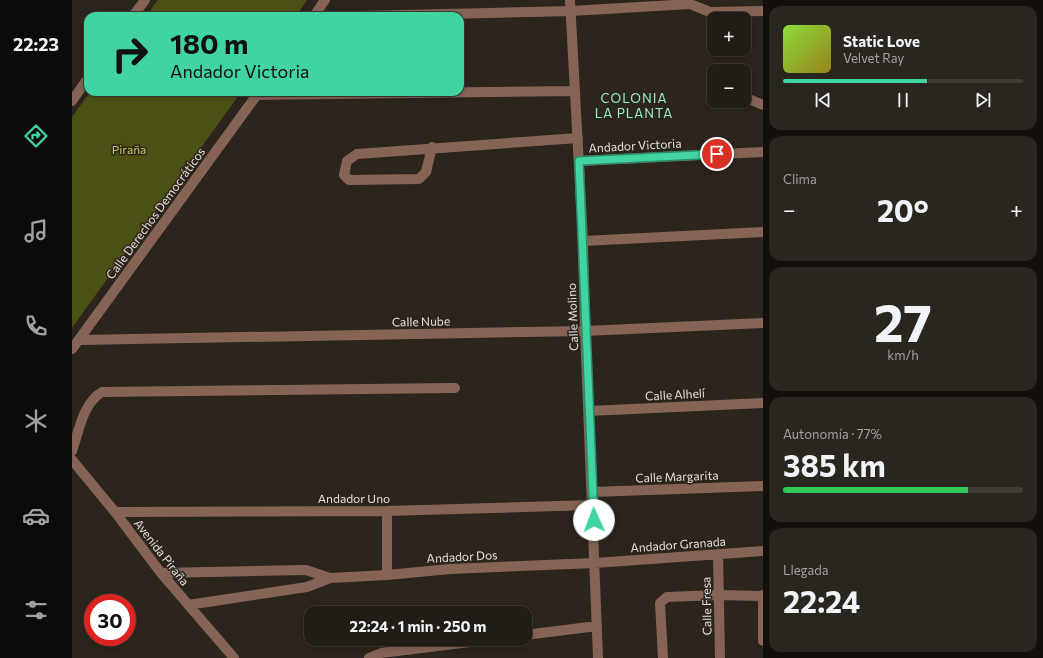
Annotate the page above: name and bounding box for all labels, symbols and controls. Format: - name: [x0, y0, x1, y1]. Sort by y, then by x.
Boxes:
- map controls: [707, 12, 751, 108]
- button: +: [707, 12, 751, 56]
- text: 180 m: [170, 26, 248, 60]
- icon: right: [104, 28, 156, 80]
- text: Static Love: [843, 32, 920, 50]
- text: 22:23: [13, 33, 59, 55]
- text: Velvet Ray: [843, 50, 904, 66]
- text: Andador Victoria: [170, 60, 309, 82]
- button: −: [707, 64, 751, 108]
- icon: previous: [812, 89, 834, 111]
- icon: pause: [892, 89, 914, 111]
- icon: next: [972, 89, 994, 111]
- district label: COLONIA LA PLANTA: [595, 90, 673, 121]
- icon: directions: [22, 122, 50, 150]
- street label: Andador Victoria: [588, 136, 682, 154]
- pin: [700, 137, 734, 171]
- park label: Piraña: [112, 142, 146, 156]
- icon: arrive: [706, 143, 728, 165]
- street label: Calle Derechos Democráticos: [103, 145, 207, 281]
- text: Clima: [783, 171, 817, 187]
- text: 20°: [877, 191, 929, 228]
- text: −: [783, 196, 796, 223]
- text: +: [1010, 196, 1023, 223]
- icon: music: [22, 217, 50, 245]
- street label: Calle Molino: [564, 283, 580, 351]
- text: 27: [874, 289, 932, 353]
- icon: phone: [22, 312, 50, 340]
- street label: Calle Nube: [392, 313, 450, 329]
- text: km/h: [887, 347, 919, 363]
- street label: Calle Alhelí: [645, 385, 706, 403]
- icon: climate: [22, 407, 50, 435]
- text: Autonomía · 77%: [783, 426, 882, 442]
- text: 385 km: [783, 446, 886, 483]
- street label: Calle Margarita: [635, 468, 719, 484]
- street label: Andador Uno: [318, 491, 390, 505]
- position arrow: [573, 499, 615, 541]
- icon: car: [22, 502, 50, 530]
- street label: Avenida Piraña: [132, 516, 192, 588]
- street label: Andador Granada: [630, 534, 726, 554]
- street label: Andador Dos: [426, 547, 498, 565]
- text: Llegada: [783, 562, 829, 578]
- street label: Calle Fresa: [698, 577, 714, 635]
- text: 22:24: [783, 582, 860, 619]
- speed limit sign: 30: [84, 594, 136, 646]
- icon: filters: [22, 596, 50, 624]
- text: 22:24 · 1 min · 250 m: [350, 617, 486, 635]

